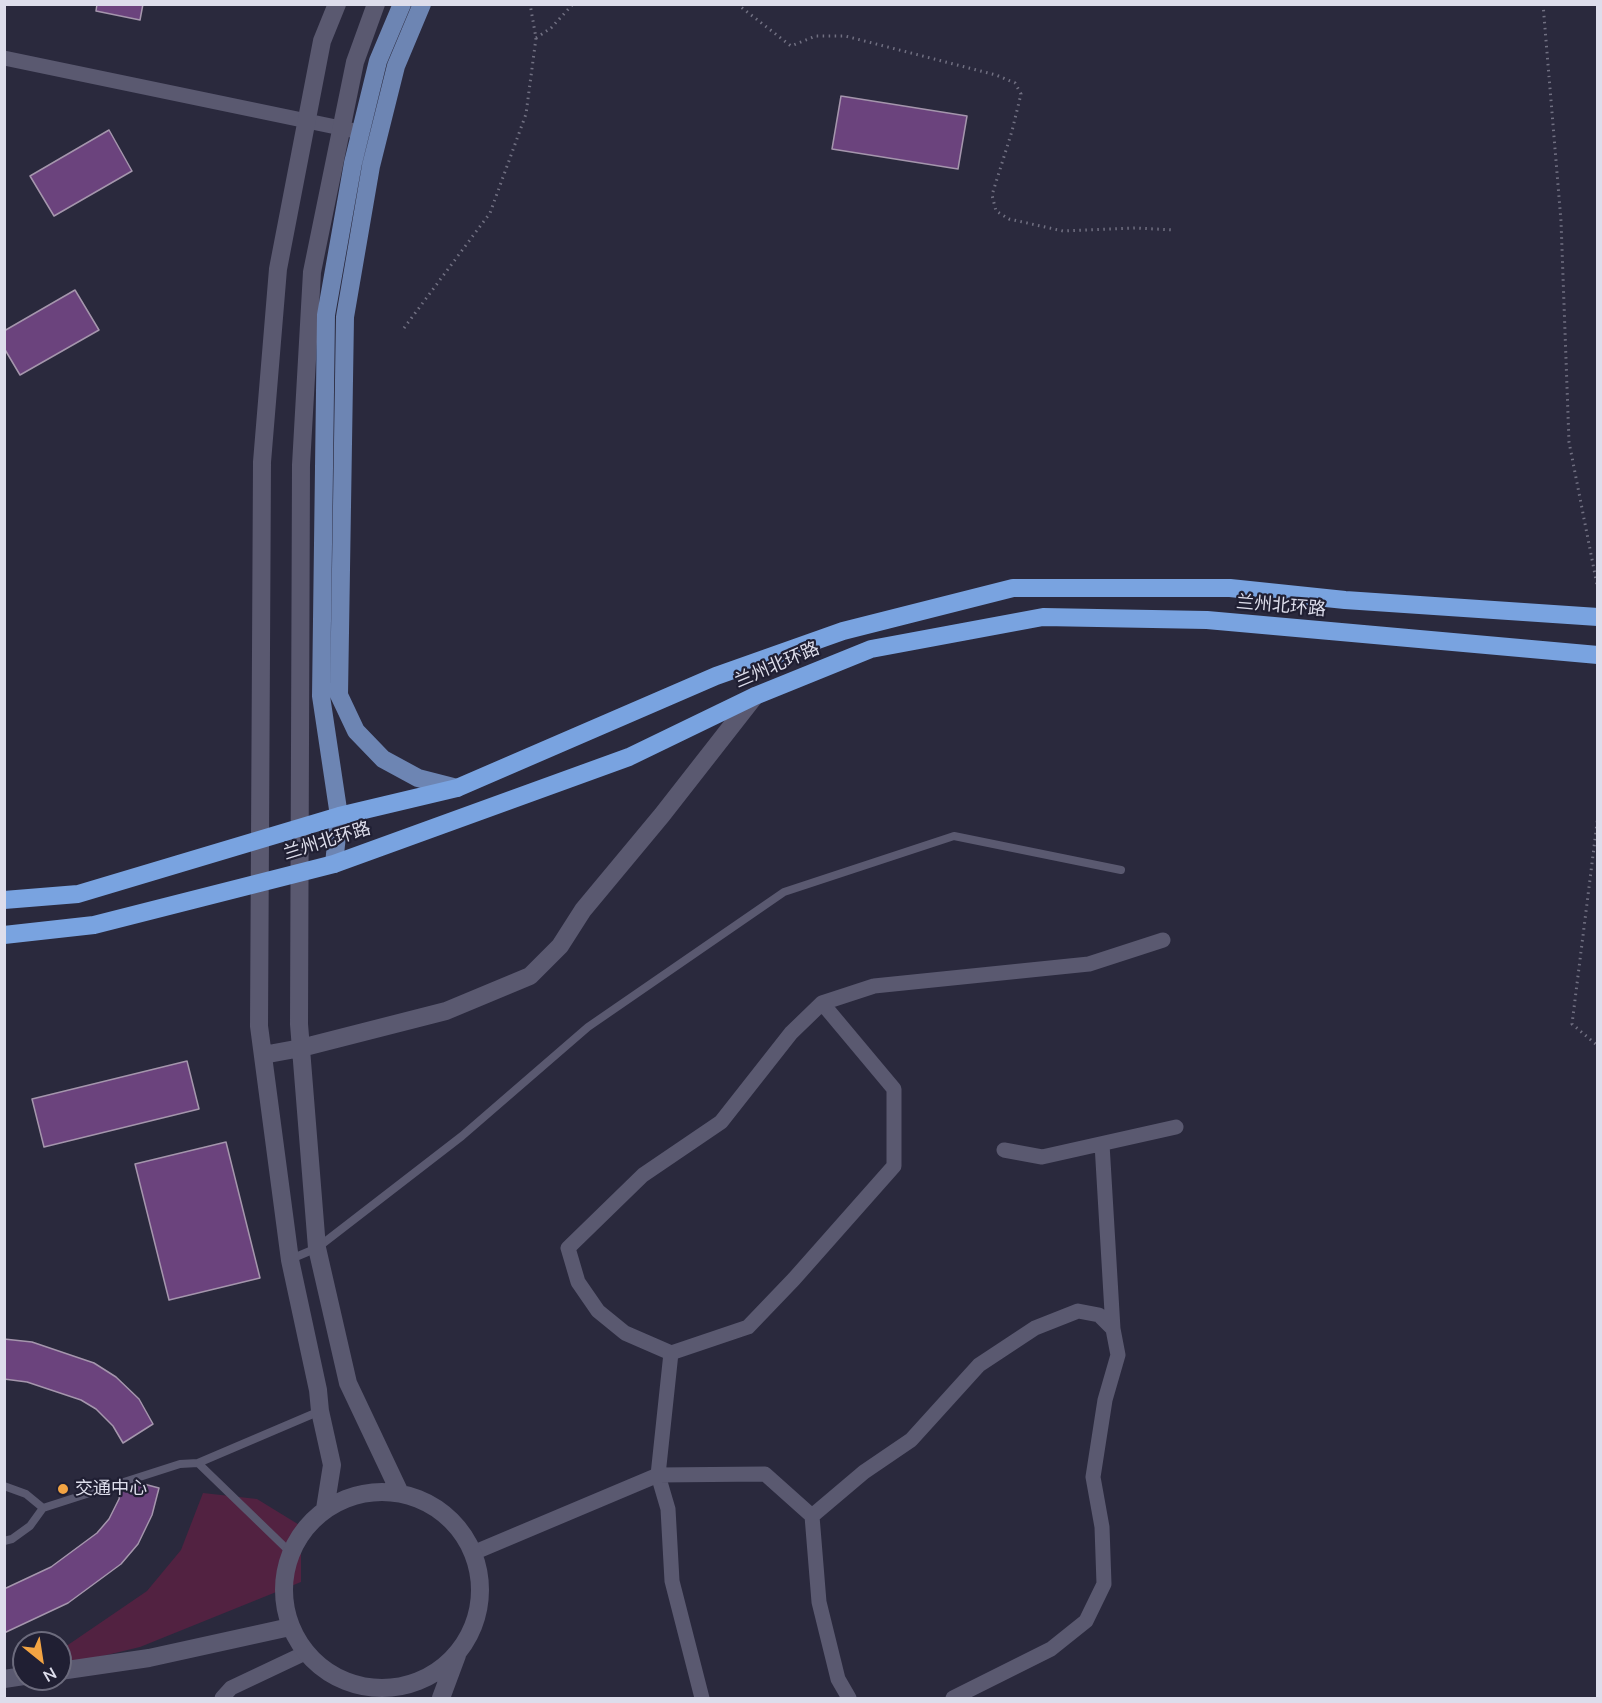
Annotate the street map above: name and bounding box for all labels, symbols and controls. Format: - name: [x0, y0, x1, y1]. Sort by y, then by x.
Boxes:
- street label: 兰州北环路: [1235, 591, 1327, 621]
- street label: 兰州北环路: [731, 637, 823, 693]
- street label: 兰州北环路: [281, 818, 373, 864]
- place label: 交通中心: [75, 1478, 147, 1500]
- marker: 交通中心: [56, 1482, 70, 1496]
- north arrow: [12, 1631, 72, 1691]
- text: N: [40, 1663, 60, 1687]

